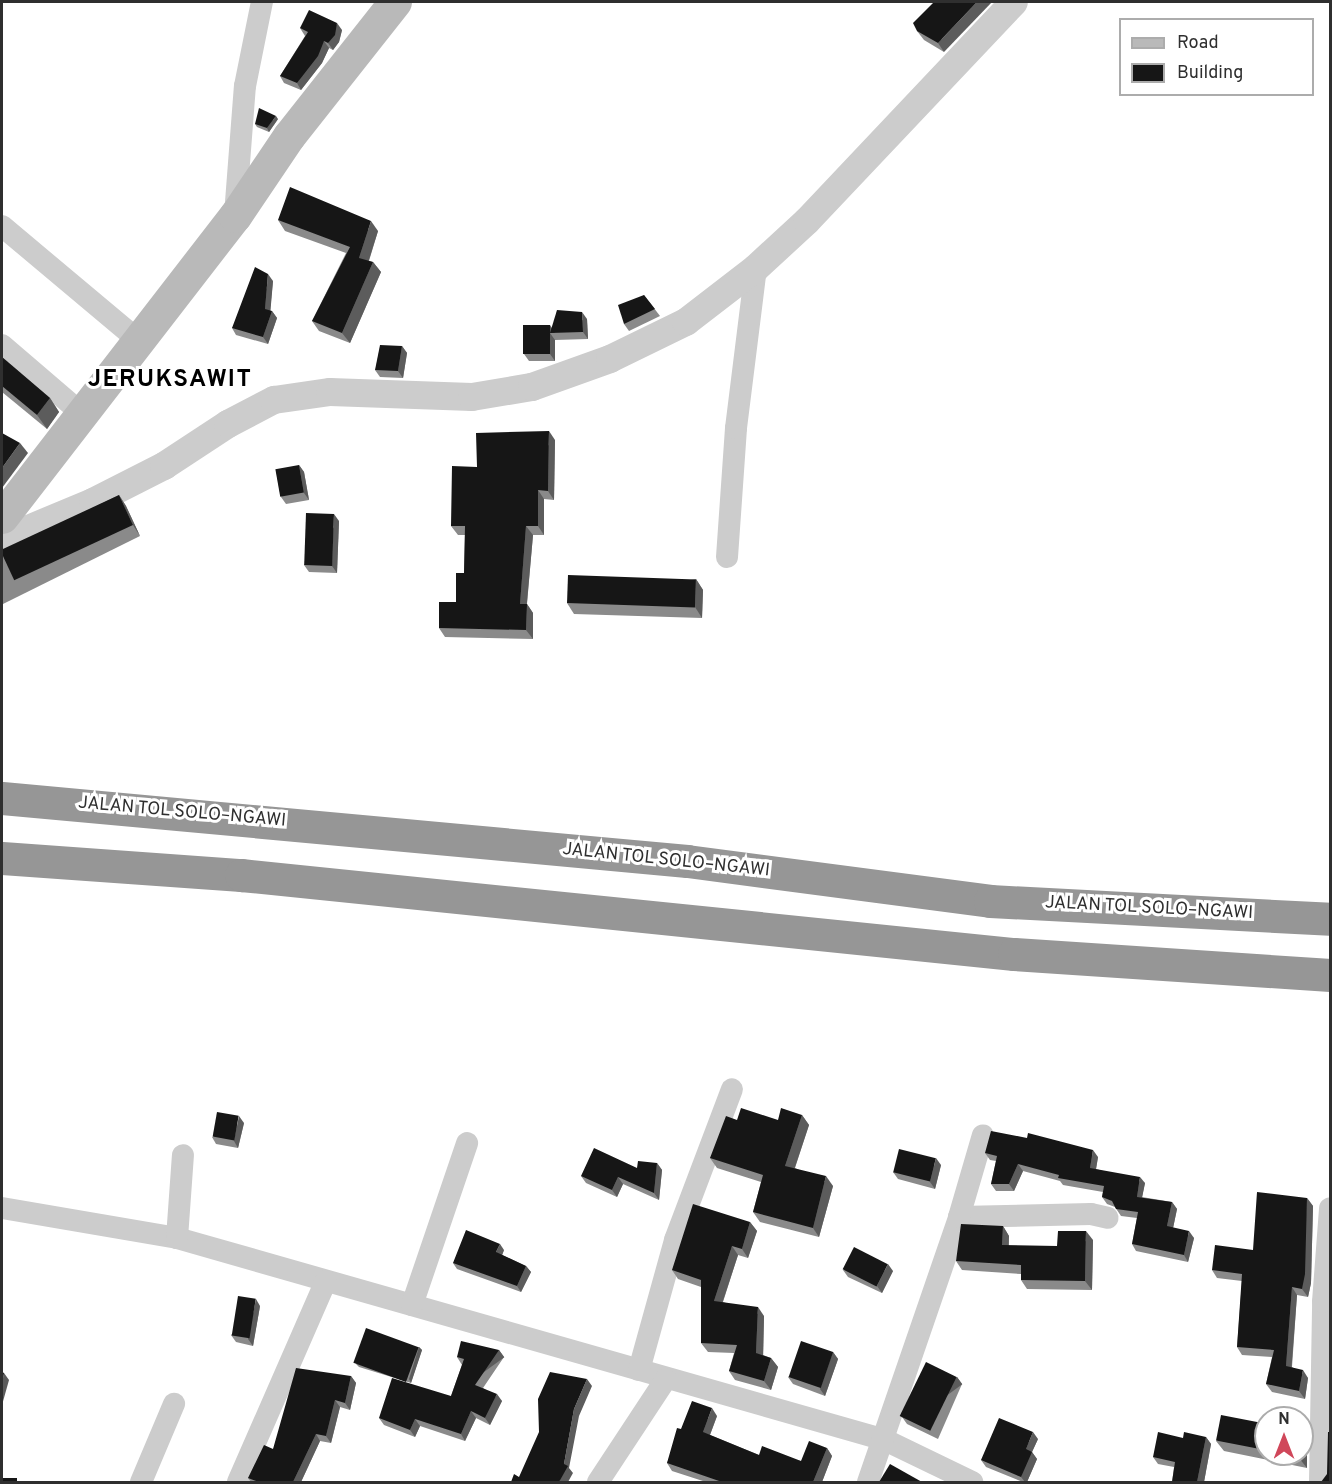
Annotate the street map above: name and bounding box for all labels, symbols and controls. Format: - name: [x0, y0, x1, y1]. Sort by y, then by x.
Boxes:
- legend: [1119, 18, 1314, 96]
- text: Road: [1177, 32, 1219, 55]
- text: Building: [1177, 62, 1243, 85]
- district label: JERUKSAWIT: [88, 367, 252, 395]
- street label: JALAN TOL SOLO–NGAWI: [77, 793, 287, 833]
- street label: JALAN TOL SOLO–NGAWI: [561, 839, 771, 883]
- street label: JALAN TOL SOLO–NGAWI: [1044, 893, 1254, 925]
- north arrow: [1254, 1406, 1314, 1466]
- text: N: [1278, 1410, 1290, 1430]

